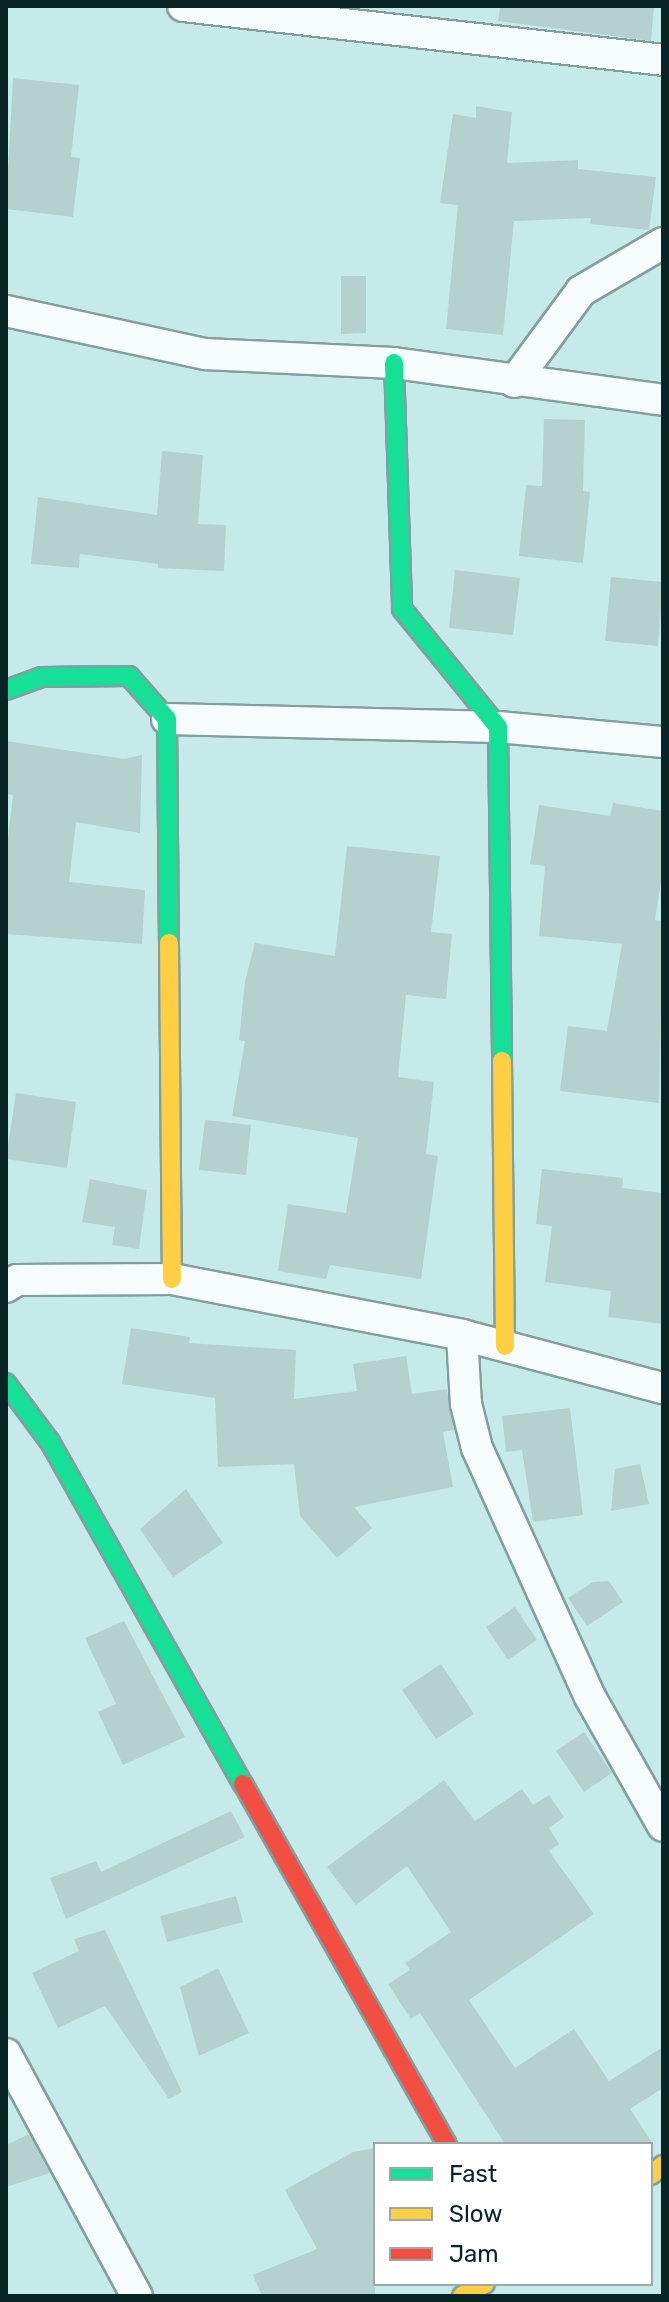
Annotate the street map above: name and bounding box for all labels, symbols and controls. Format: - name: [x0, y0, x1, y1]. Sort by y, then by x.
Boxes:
- legend: [373, 2142, 653, 2286]
- text: Fast: [449, 2160, 497, 2188]
- text: Slow: [449, 2200, 502, 2228]
- text: Jam: [449, 2240, 499, 2268]

